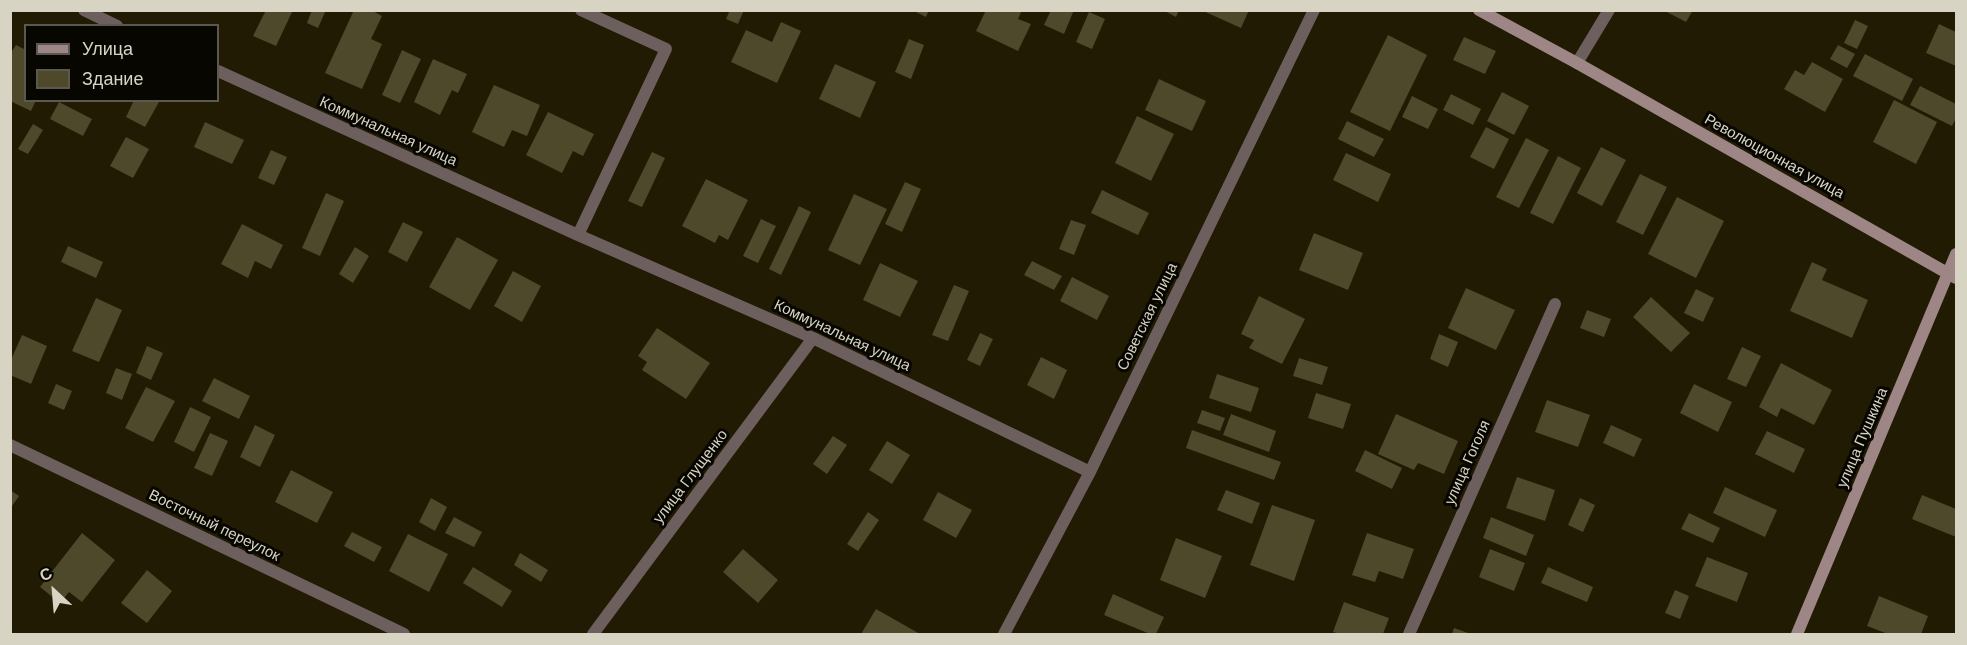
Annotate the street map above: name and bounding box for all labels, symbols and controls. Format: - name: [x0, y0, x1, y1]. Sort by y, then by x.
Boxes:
- legend: [24, 24, 219, 102]
- text: Улица: [82, 37, 133, 61]
- text: Здание: [82, 67, 143, 91]
- street label: Коммунальная улица: [316, 94, 460, 170]
- street label: Революционная улица: [1701, 111, 1847, 203]
- street label: Советская улица: [1114, 260, 1182, 374]
- street label: Коммунальная улица: [771, 296, 913, 376]
- street label: улица Пушкина: [1834, 385, 1892, 491]
- street label: улица Гоголя: [1441, 418, 1495, 508]
- street label: улица Глущенко: [650, 427, 732, 527]
- street label: Восточный переулок: [145, 486, 283, 566]
- north arrow: [24, 561, 84, 621]
- text: С: [36, 562, 56, 586]

